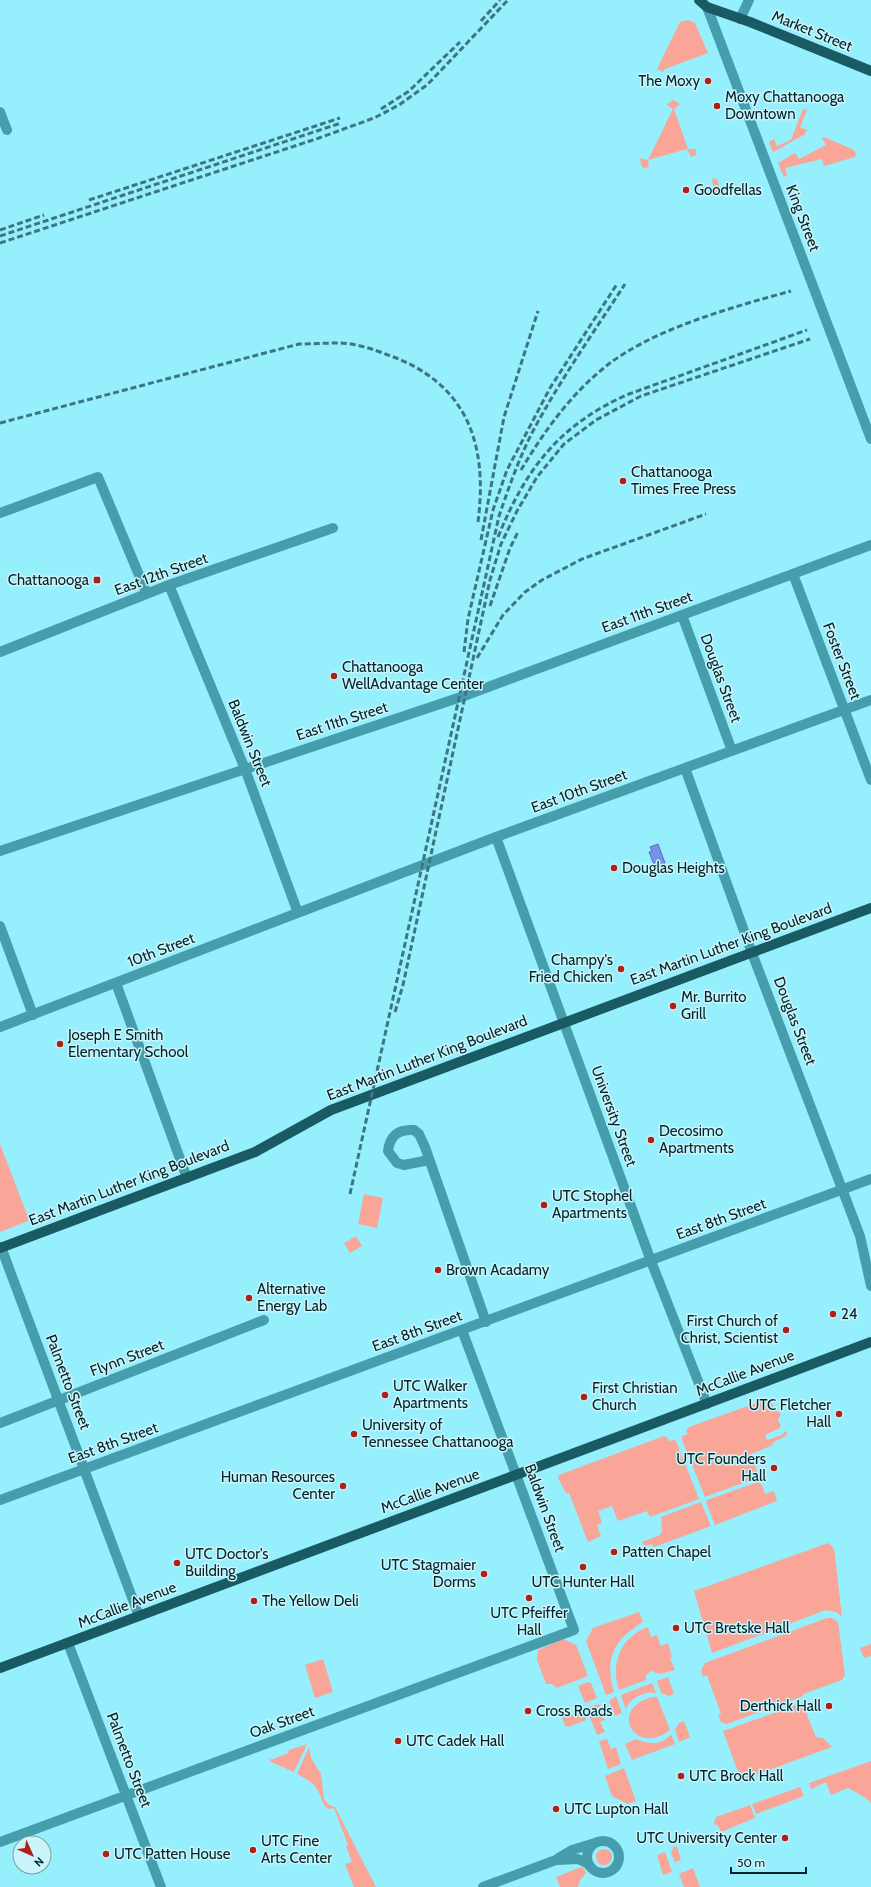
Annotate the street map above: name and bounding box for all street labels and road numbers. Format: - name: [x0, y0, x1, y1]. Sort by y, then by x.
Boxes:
- street label: Market Street: [769, 7, 855, 55]
- street label: King Street: [782, 182, 824, 254]
- street label: East 12th Street: [112, 549, 210, 599]
- street label: East 11th Street: [599, 587, 695, 637]
- street label: Foster Street: [819, 620, 865, 702]
- street label: Douglas Street: [697, 631, 745, 725]
- street label: Baldwin Street: [224, 697, 276, 789]
- street label: East 11th Street: [294, 698, 390, 744]
- street label: East 10th Street: [529, 765, 629, 817]
- street label: East Martin Luther King Boulevard: [628, 899, 834, 989]
- street label: 10th Street: [125, 929, 197, 971]
- street label: Douglas Street: [770, 974, 820, 1068]
- street label: East Martin Luther King Boulevard: [324, 1011, 530, 1105]
- street label: University Street: [587, 1063, 641, 1169]
- street label: East Martin Luther King Boulevard: [26, 1136, 232, 1230]
- street label: East 8th Street: [674, 1194, 768, 1244]
- street label: East 8th Street: [370, 1306, 464, 1356]
- street label: Palmetto Street: [42, 1332, 94, 1432]
- street label: Flynn Street: [88, 1336, 166, 1380]
- street label: McCallie Avenue: [693, 1346, 797, 1400]
- street label: East 8th Street: [66, 1418, 160, 1468]
- street label: Baldwin Street: [521, 1462, 569, 1554]
- street label: McCallie Avenue: [378, 1465, 482, 1517]
- street label: McCallie Avenue: [75, 1578, 179, 1632]
- street label: Oak Street: [247, 1702, 317, 1742]
- street label: Palmetto Street: [103, 1710, 155, 1810]

